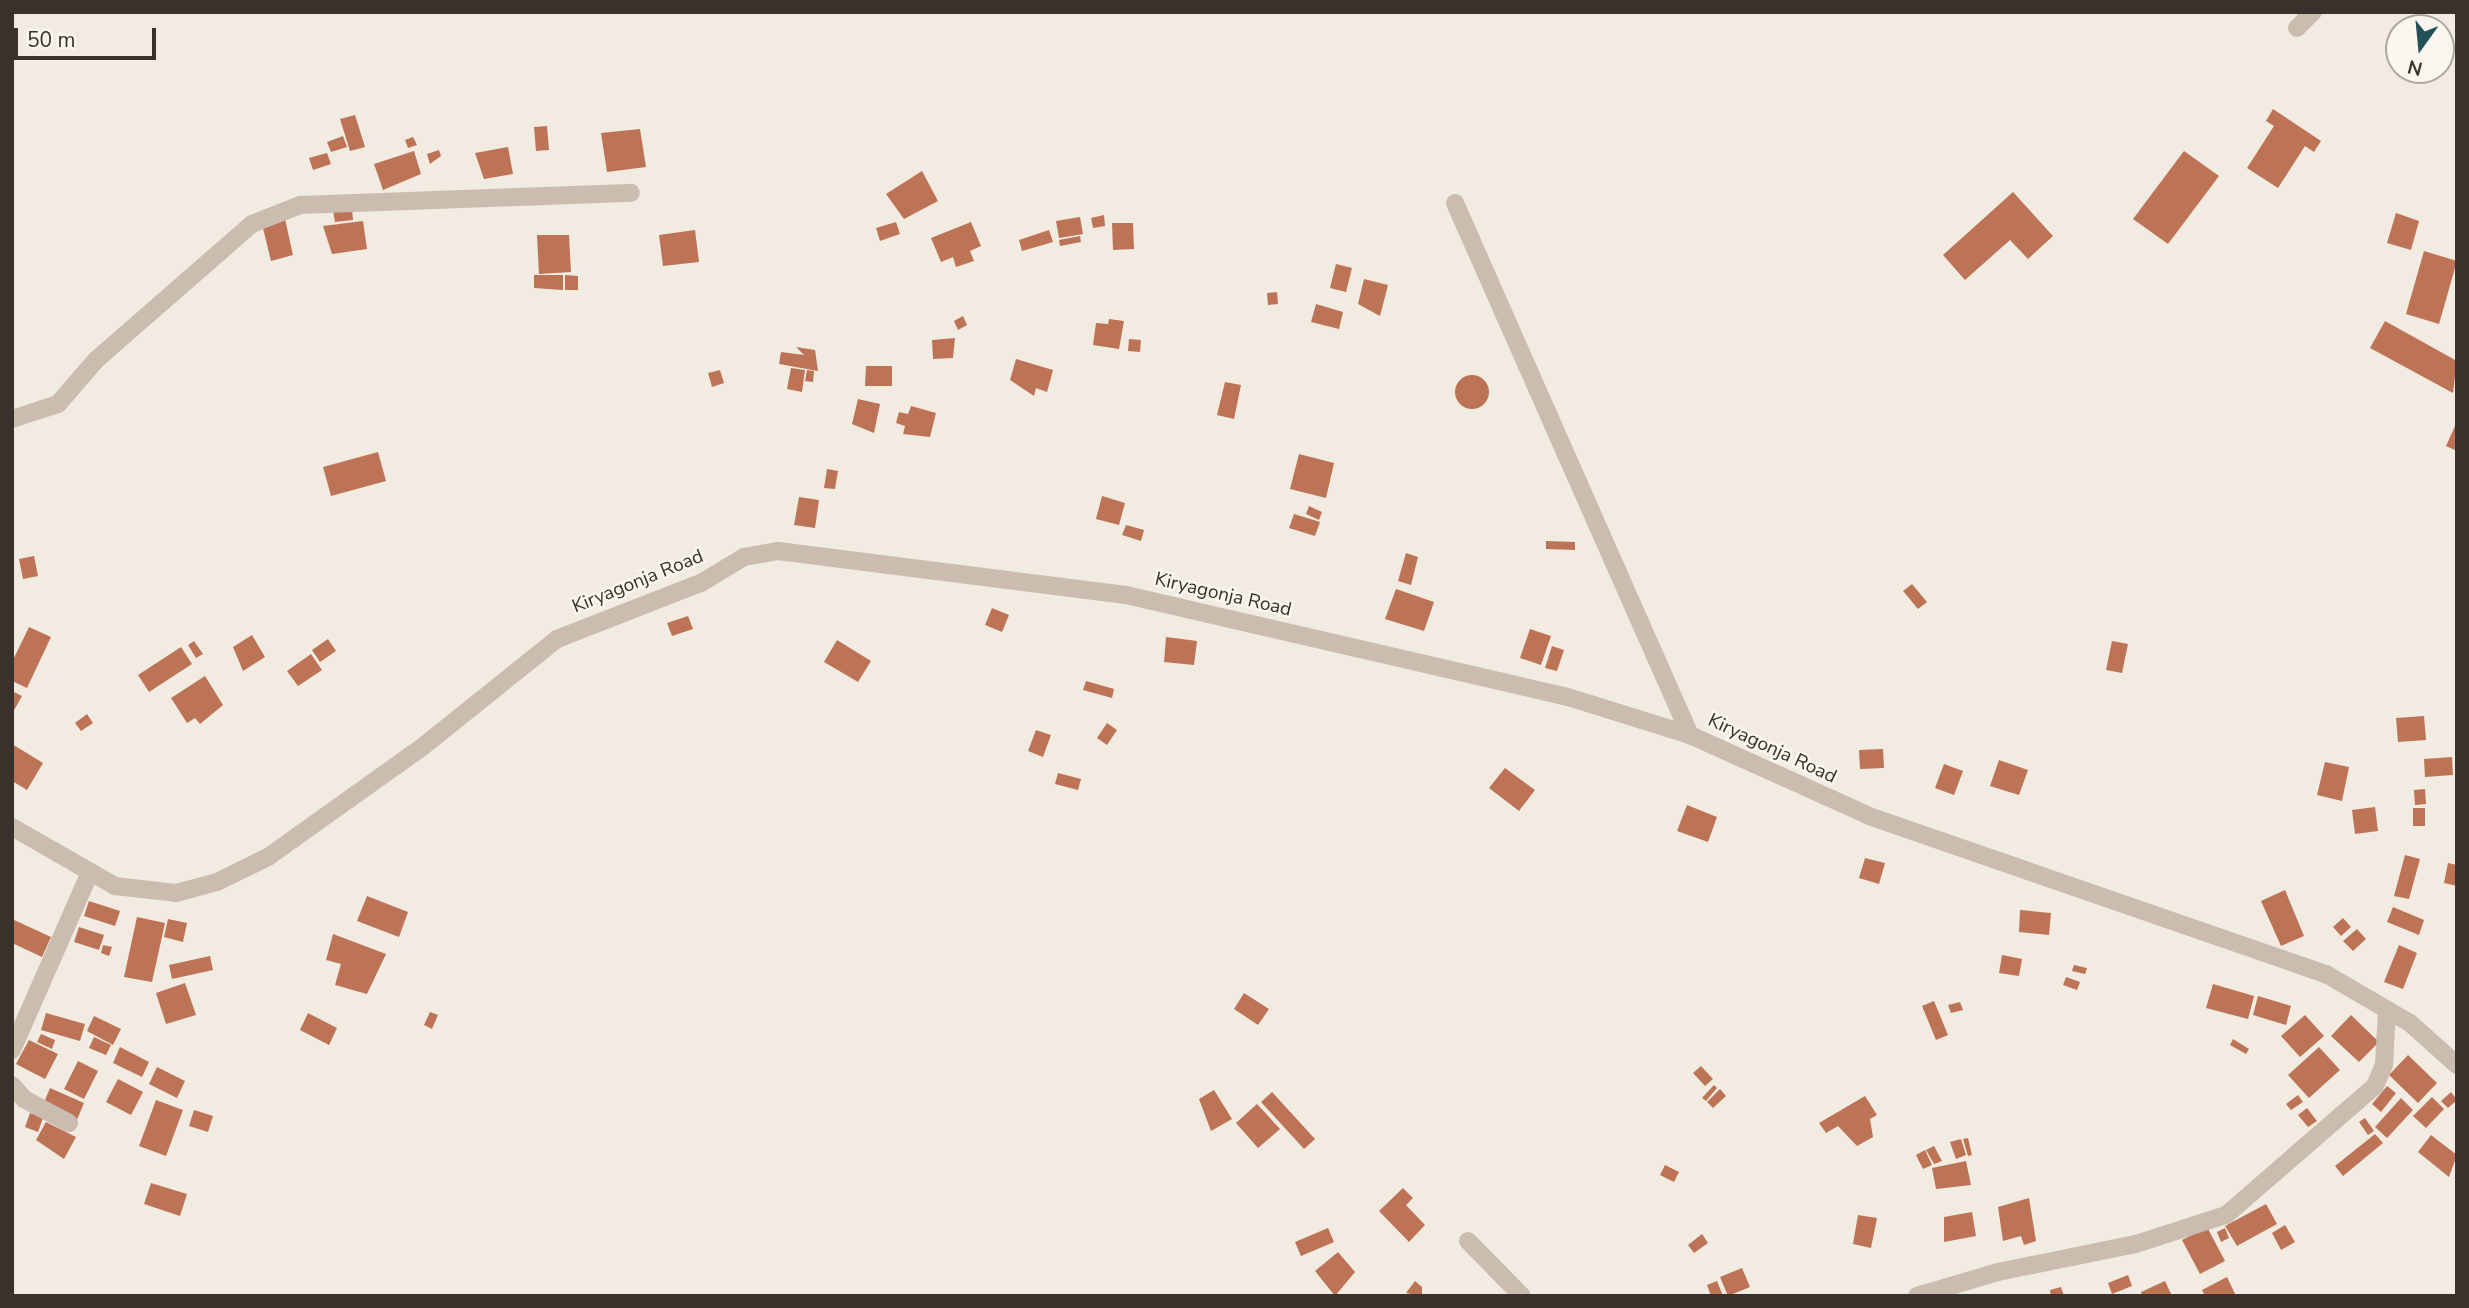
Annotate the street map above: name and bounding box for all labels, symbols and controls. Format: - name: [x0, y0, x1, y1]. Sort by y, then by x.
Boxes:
- scale bar: [18, 14, 159, 58]
- north arrow: [2385, 14, 2455, 84]
- text: 50 m: [27, 26, 76, 54]
- text: N: [2405, 53, 2425, 82]
- street label: Kiryagonja Road: [569, 545, 707, 619]
- street label: Kiryagonja Road: [1153, 568, 1293, 622]
- street label: Kiryagonja Road: [1704, 709, 1840, 789]

